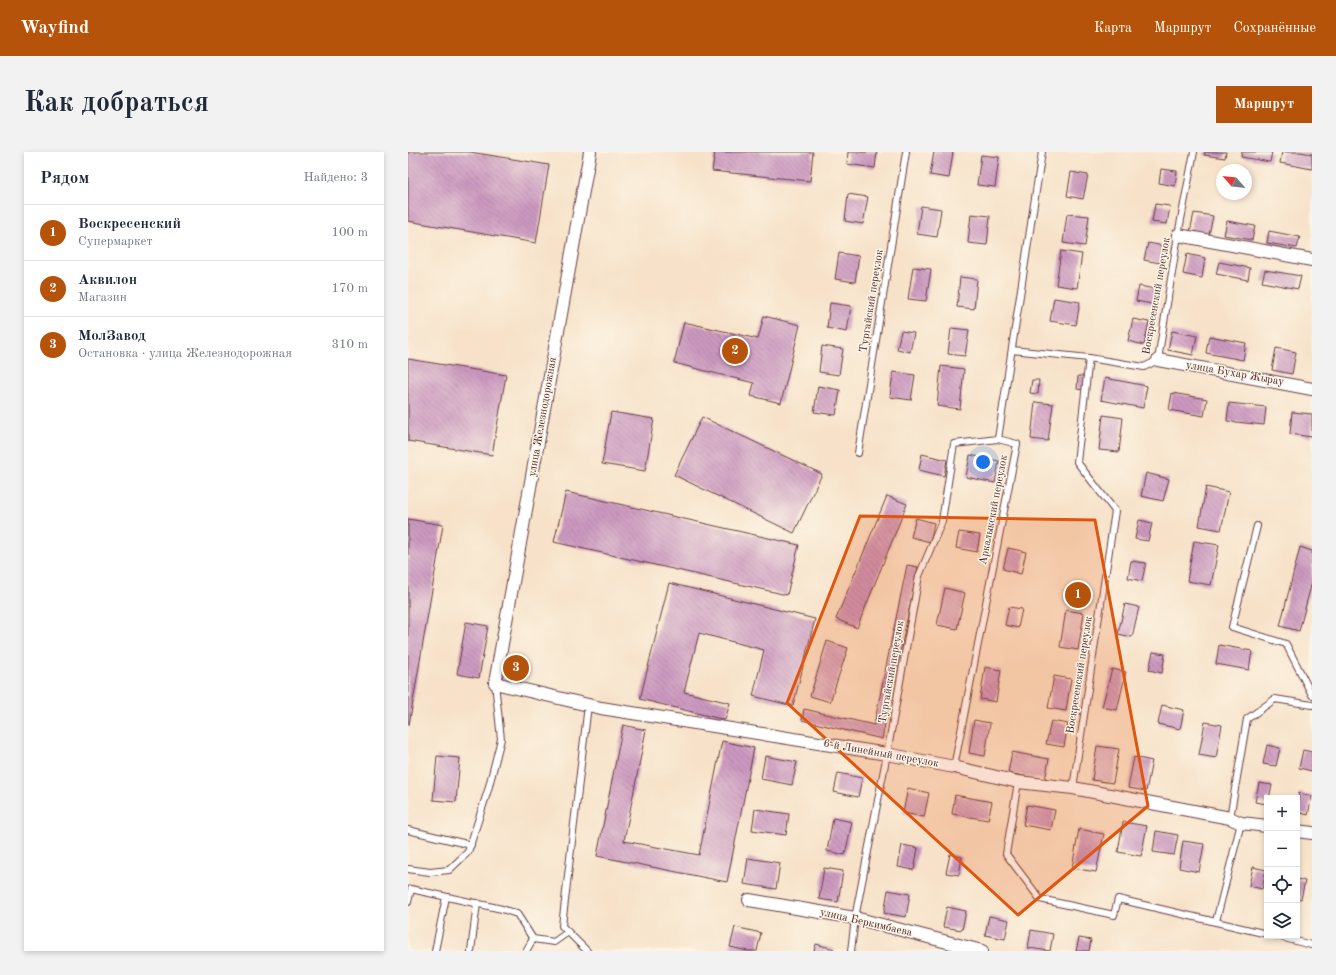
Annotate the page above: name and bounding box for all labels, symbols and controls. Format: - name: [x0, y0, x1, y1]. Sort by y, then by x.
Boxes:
- text: Wayfind: [20, 19, 89, 38]
- text: Карта: [1094, 21, 1132, 35]
- text: Маршрут: [1154, 21, 1211, 35]
- text: Сохранённые: [1233, 21, 1316, 35]
- button: Маршрут: [1216, 86, 1312, 123]
- text: Как добраться: [24, 90, 209, 118]
- north arrow: [1216, 164, 1252, 200]
- text: Рядом: [40, 170, 89, 187]
- text: Найдено: 3: [304, 171, 368, 184]
- text: Воскресенский: [78, 217, 181, 232]
- text: 1: [49, 226, 57, 239]
- text: 100 m: [331, 226, 368, 239]
- text: Супермаркет: [78, 235, 153, 248]
- street label: Воскресенский переулок: [1141, 236, 1173, 355]
- street label: Тургайский переулок: [858, 248, 886, 353]
- text: Аквилон: [78, 273, 137, 288]
- text: 2: [49, 282, 57, 295]
- text: 170 m: [331, 282, 368, 295]
- text: Магазин: [78, 291, 127, 304]
- text: МолЗавод: [78, 329, 146, 344]
- pin: 2: [722, 336, 748, 366]
- text: 3: [49, 338, 57, 351]
- text: 310 m: [331, 338, 368, 351]
- text: Остановка · улица Железнодорожная: [78, 347, 292, 360]
- street label: улица Железнодорожная: [527, 356, 559, 478]
- street label: улица Бухар Жырау: [1185, 360, 1285, 388]
- your location: [973, 452, 993, 472]
- street label: Аркалыкский переулок: [978, 454, 1010, 566]
- pin: 1: [1065, 580, 1091, 610]
- street label: Воскресенский переулок: [1065, 615, 1095, 735]
- street label: Тургайский переулок: [878, 619, 907, 724]
- pin: 3: [503, 653, 529, 683]
- street label: 6-й Линейный переулок: [823, 738, 940, 770]
- map controls: [1264, 795, 1300, 939]
- button: +: [1264, 795, 1300, 831]
- button: −: [1264, 831, 1300, 867]
- button: locate: [1264, 867, 1300, 903]
- button: layers: [1264, 903, 1300, 939]
- street label: улица Беркимбаева: [819, 907, 914, 939]

